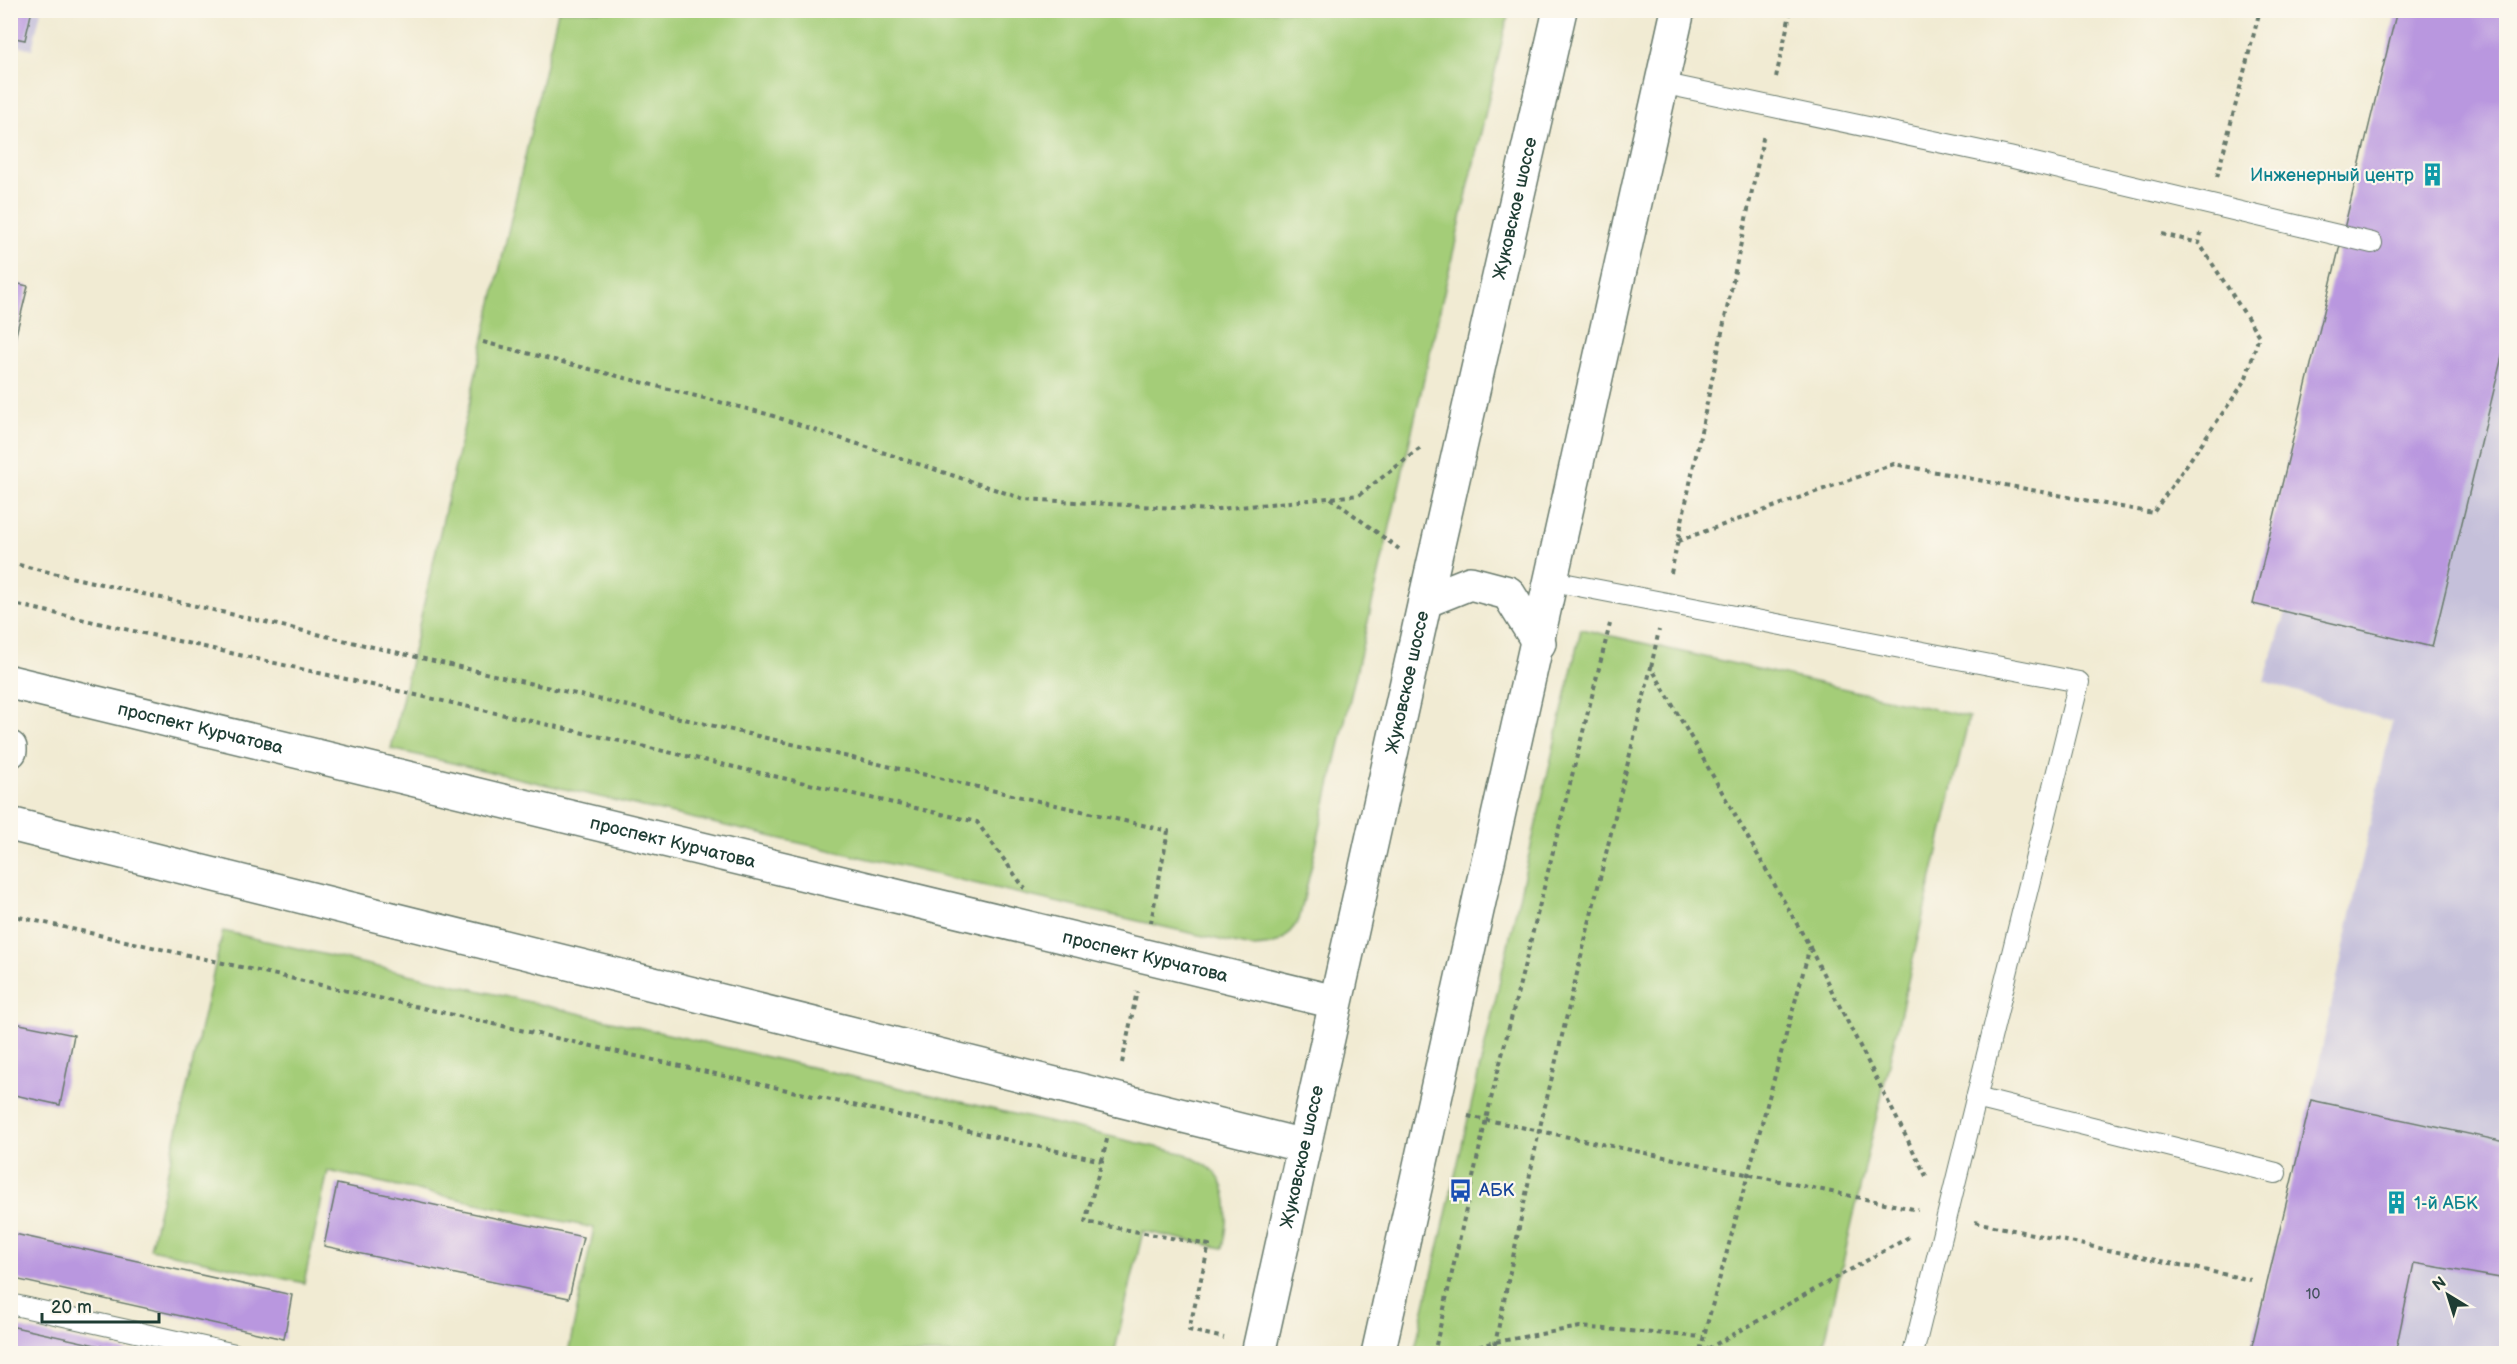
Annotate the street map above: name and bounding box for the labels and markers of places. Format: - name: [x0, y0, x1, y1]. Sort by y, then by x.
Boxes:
- building icon: Инженерный центр: [2419, 162, 2445, 188]
- place label: Инженерный центр: [2250, 165, 2414, 186]
- bus stop icon: АБК: [1448, 1177, 1474, 1203]
- place label: АБК: [1478, 1180, 1514, 1201]
- building icon: 1-й АБК: [2383, 1190, 2409, 1216]
- place label: 1-й АБК: [2414, 1193, 2478, 1214]

